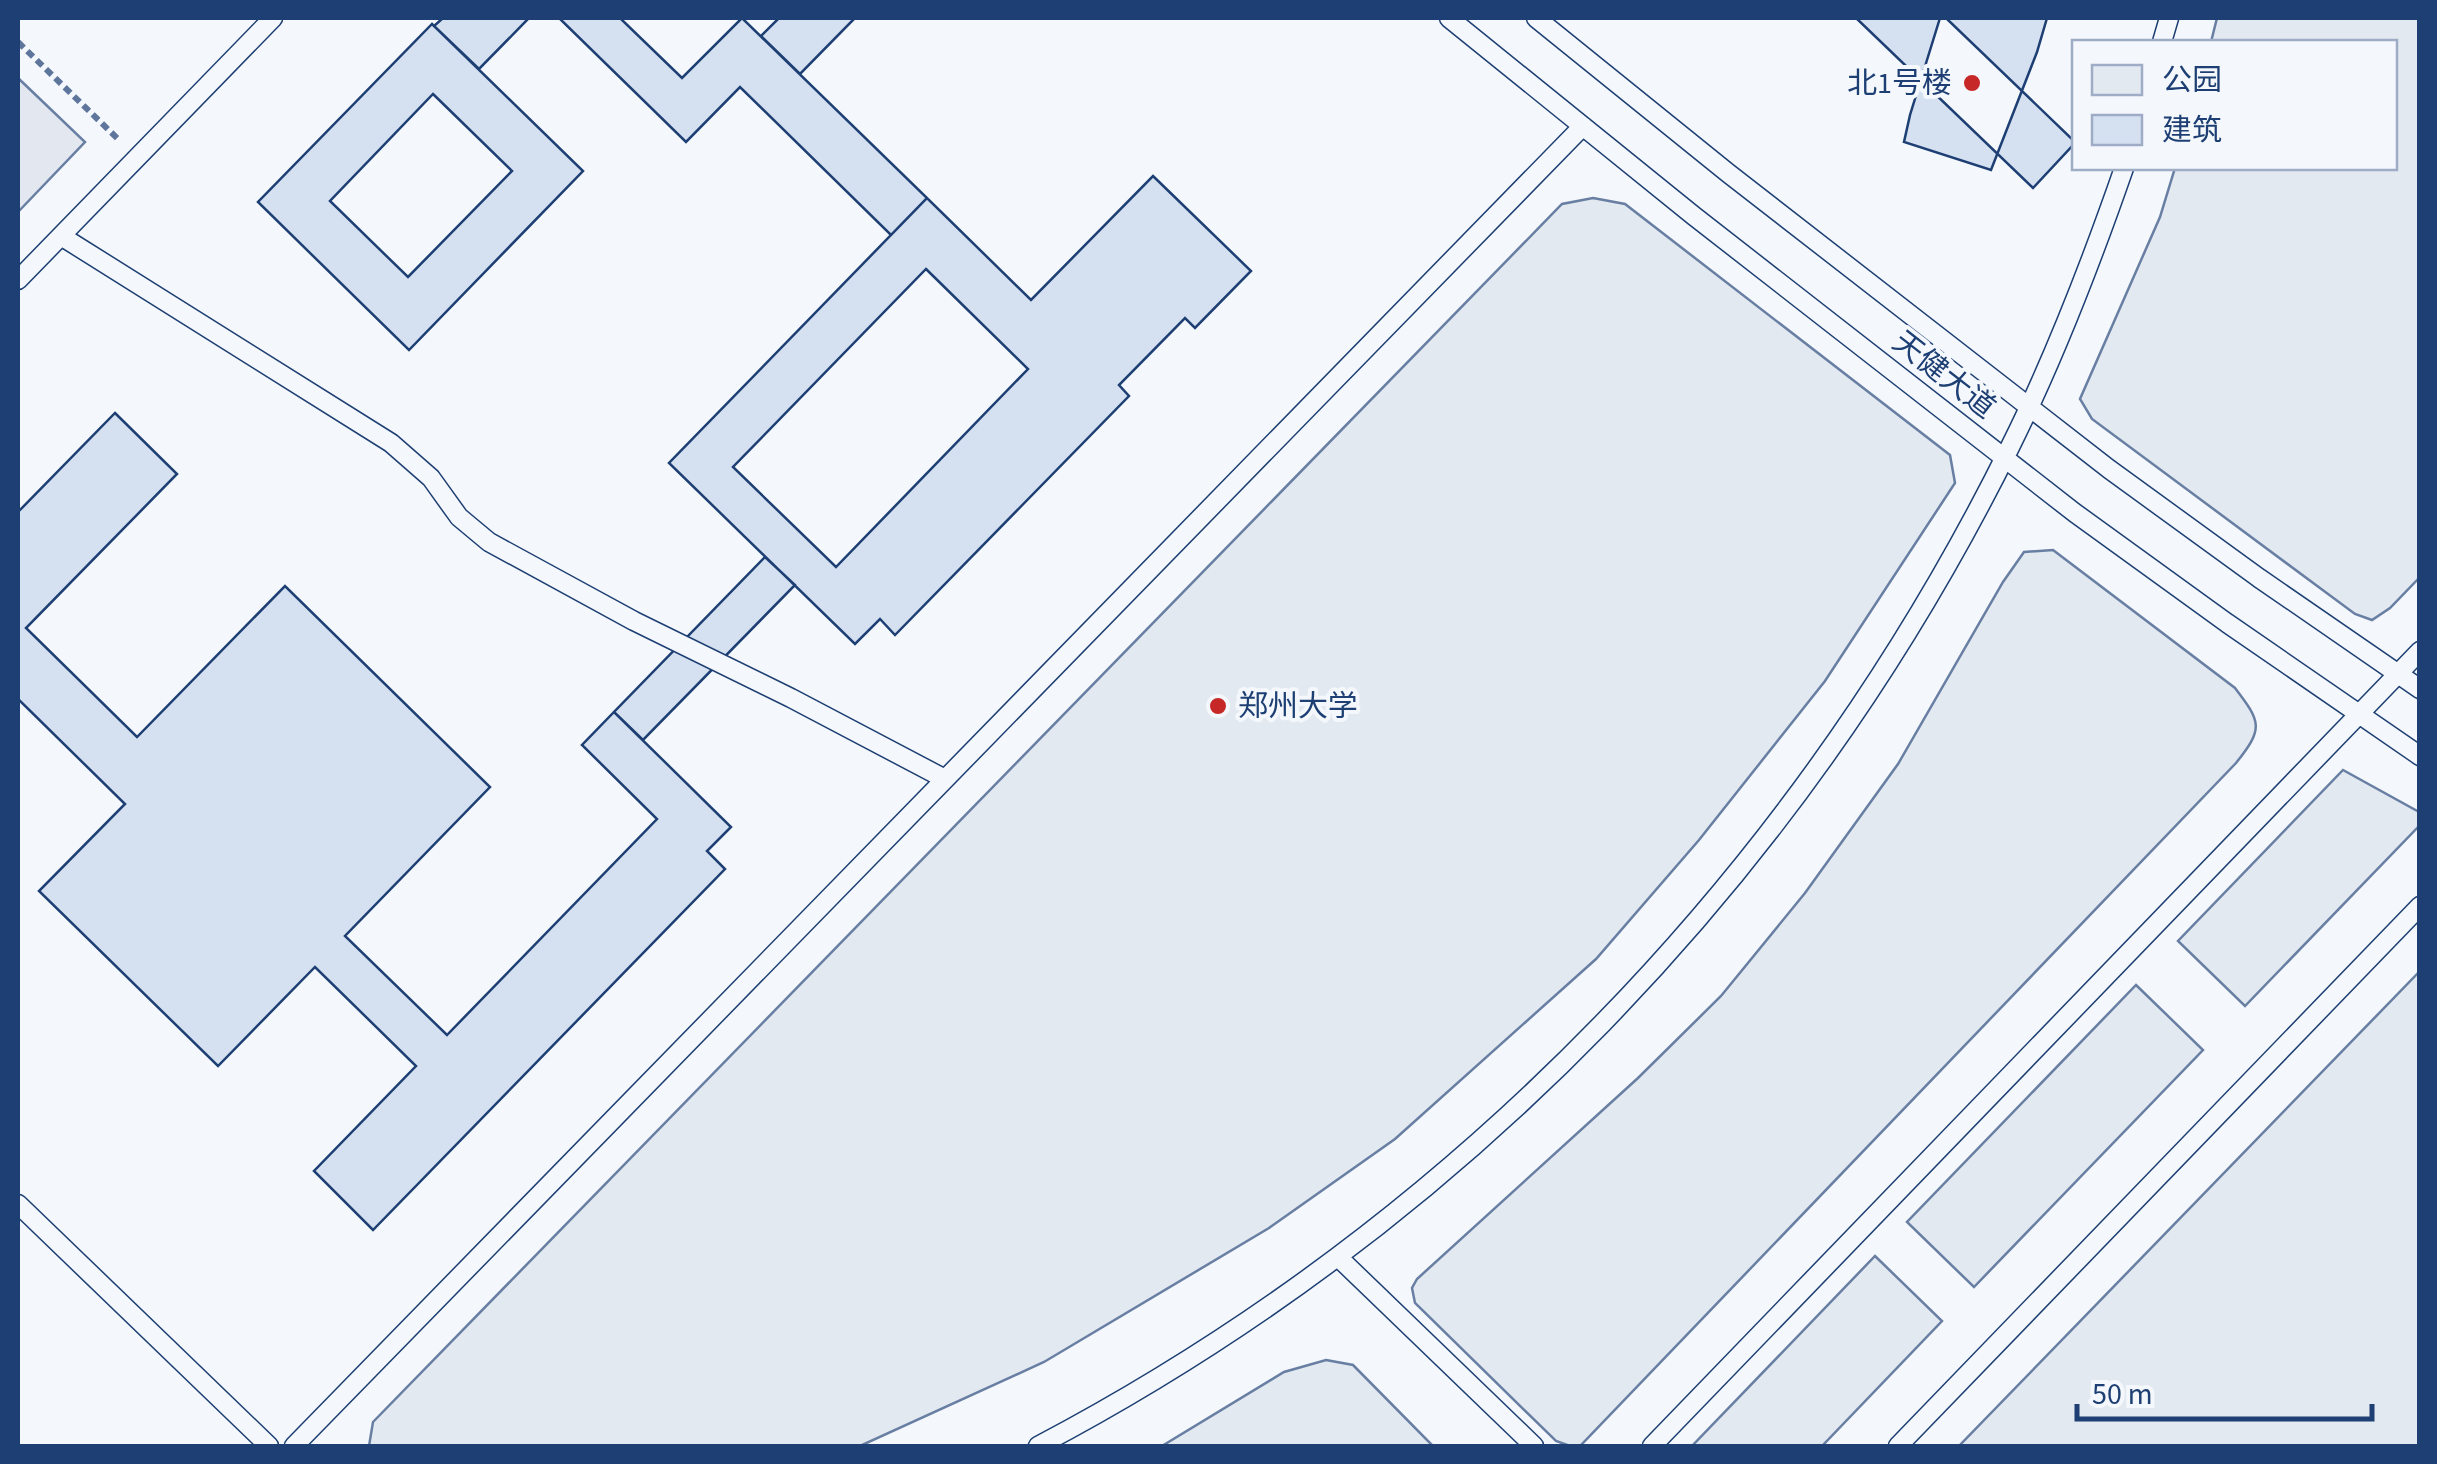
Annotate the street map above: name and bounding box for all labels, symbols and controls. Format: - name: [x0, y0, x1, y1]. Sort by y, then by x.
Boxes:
- legend: [2072, 40, 2397, 170]
- text: 公园: [2162, 59, 2222, 102]
- place label: 北1号楼: [1847, 62, 1952, 105]
- marker: 北1号楼: [1961, 72, 1983, 94]
- text: 建筑: [2162, 109, 2222, 152]
- street label: 天健大道: [1883, 321, 2005, 429]
- place label: 郑州大学: [1238, 685, 1358, 728]
- marker: 郑州大学: [1207, 695, 1229, 717]
- scale bar: [2077, 1359, 2372, 1421]
- text: 50 m: [2092, 1373, 2153, 1416]

